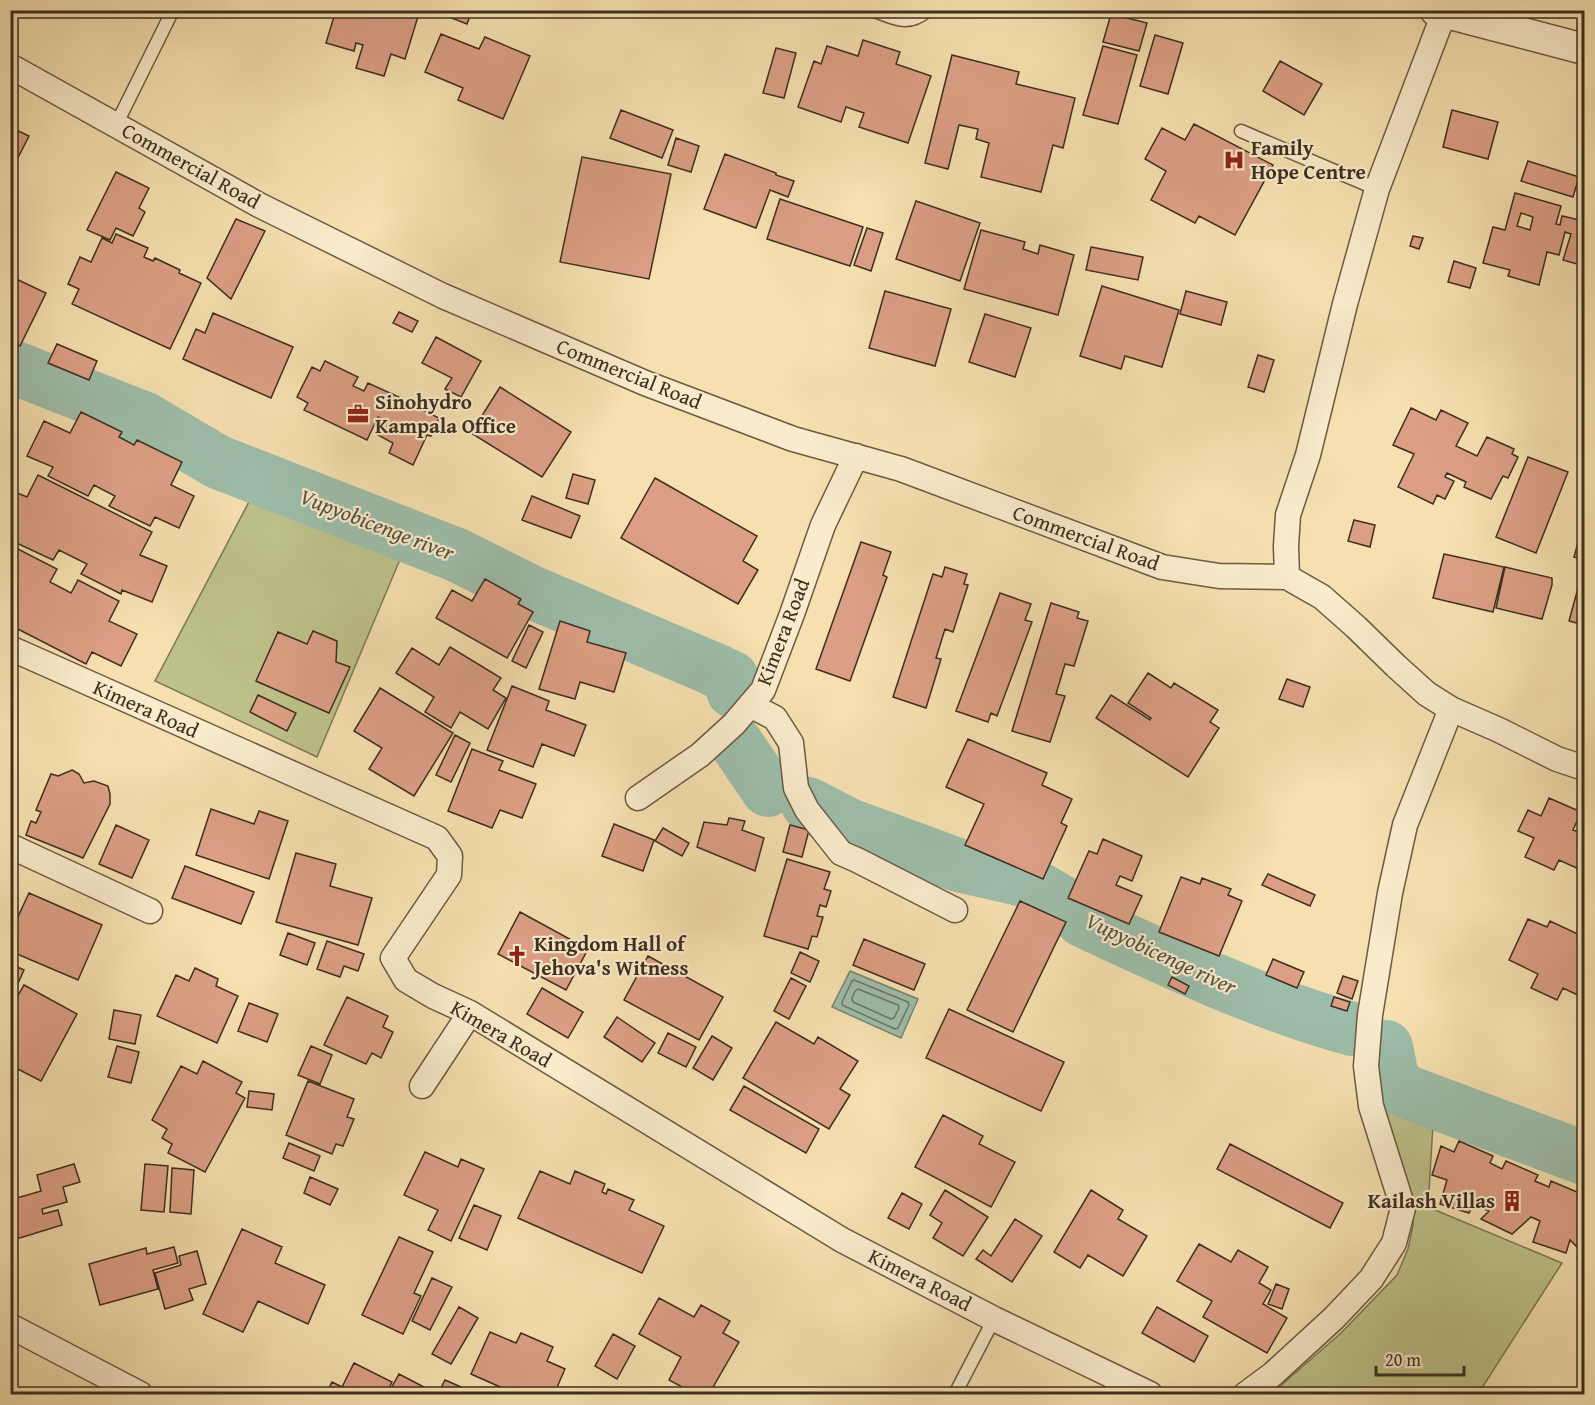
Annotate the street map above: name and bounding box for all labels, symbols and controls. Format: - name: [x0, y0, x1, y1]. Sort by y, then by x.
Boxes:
- street label: Commercial Road: [116, 115, 267, 217]
- place label: Family Hope Centre: [1251, 132, 1366, 187]
- hospital icon: Family Hope Centre: [1222, 148, 1246, 172]
- street label: Commercial Road: [552, 330, 707, 417]
- place label: Sinohydro Kampala Office: [375, 386, 516, 441]
- office icon: Sinohydro Kampala Office: [346, 402, 370, 426]
- water label: Vupyobicenge river: [295, 480, 460, 568]
- street label: Commercial Road: [1008, 497, 1165, 579]
- street label: Kimera Road: [748, 573, 817, 690]
- street label: Kimera Road: [89, 672, 205, 746]
- water label: Vupyobicenge river: [1080, 904, 1242, 1002]
- place label: Kingdom Hall of Jehova's Witness: [531, 928, 688, 983]
- church icon: Kingdom Hall of Jehova's Witness: [505, 944, 529, 968]
- street label: Kimera Road: [445, 992, 558, 1075]
- place label: Kailash Villas: [1368, 1185, 1495, 1216]
- building icon: Kailash Villas: [1500, 1189, 1524, 1213]
- street label: Kimera Road: [863, 1240, 978, 1319]
- scale bar: [1376, 1339, 1464, 1377]
- text: 20 m: [1385, 1346, 1421, 1373]

